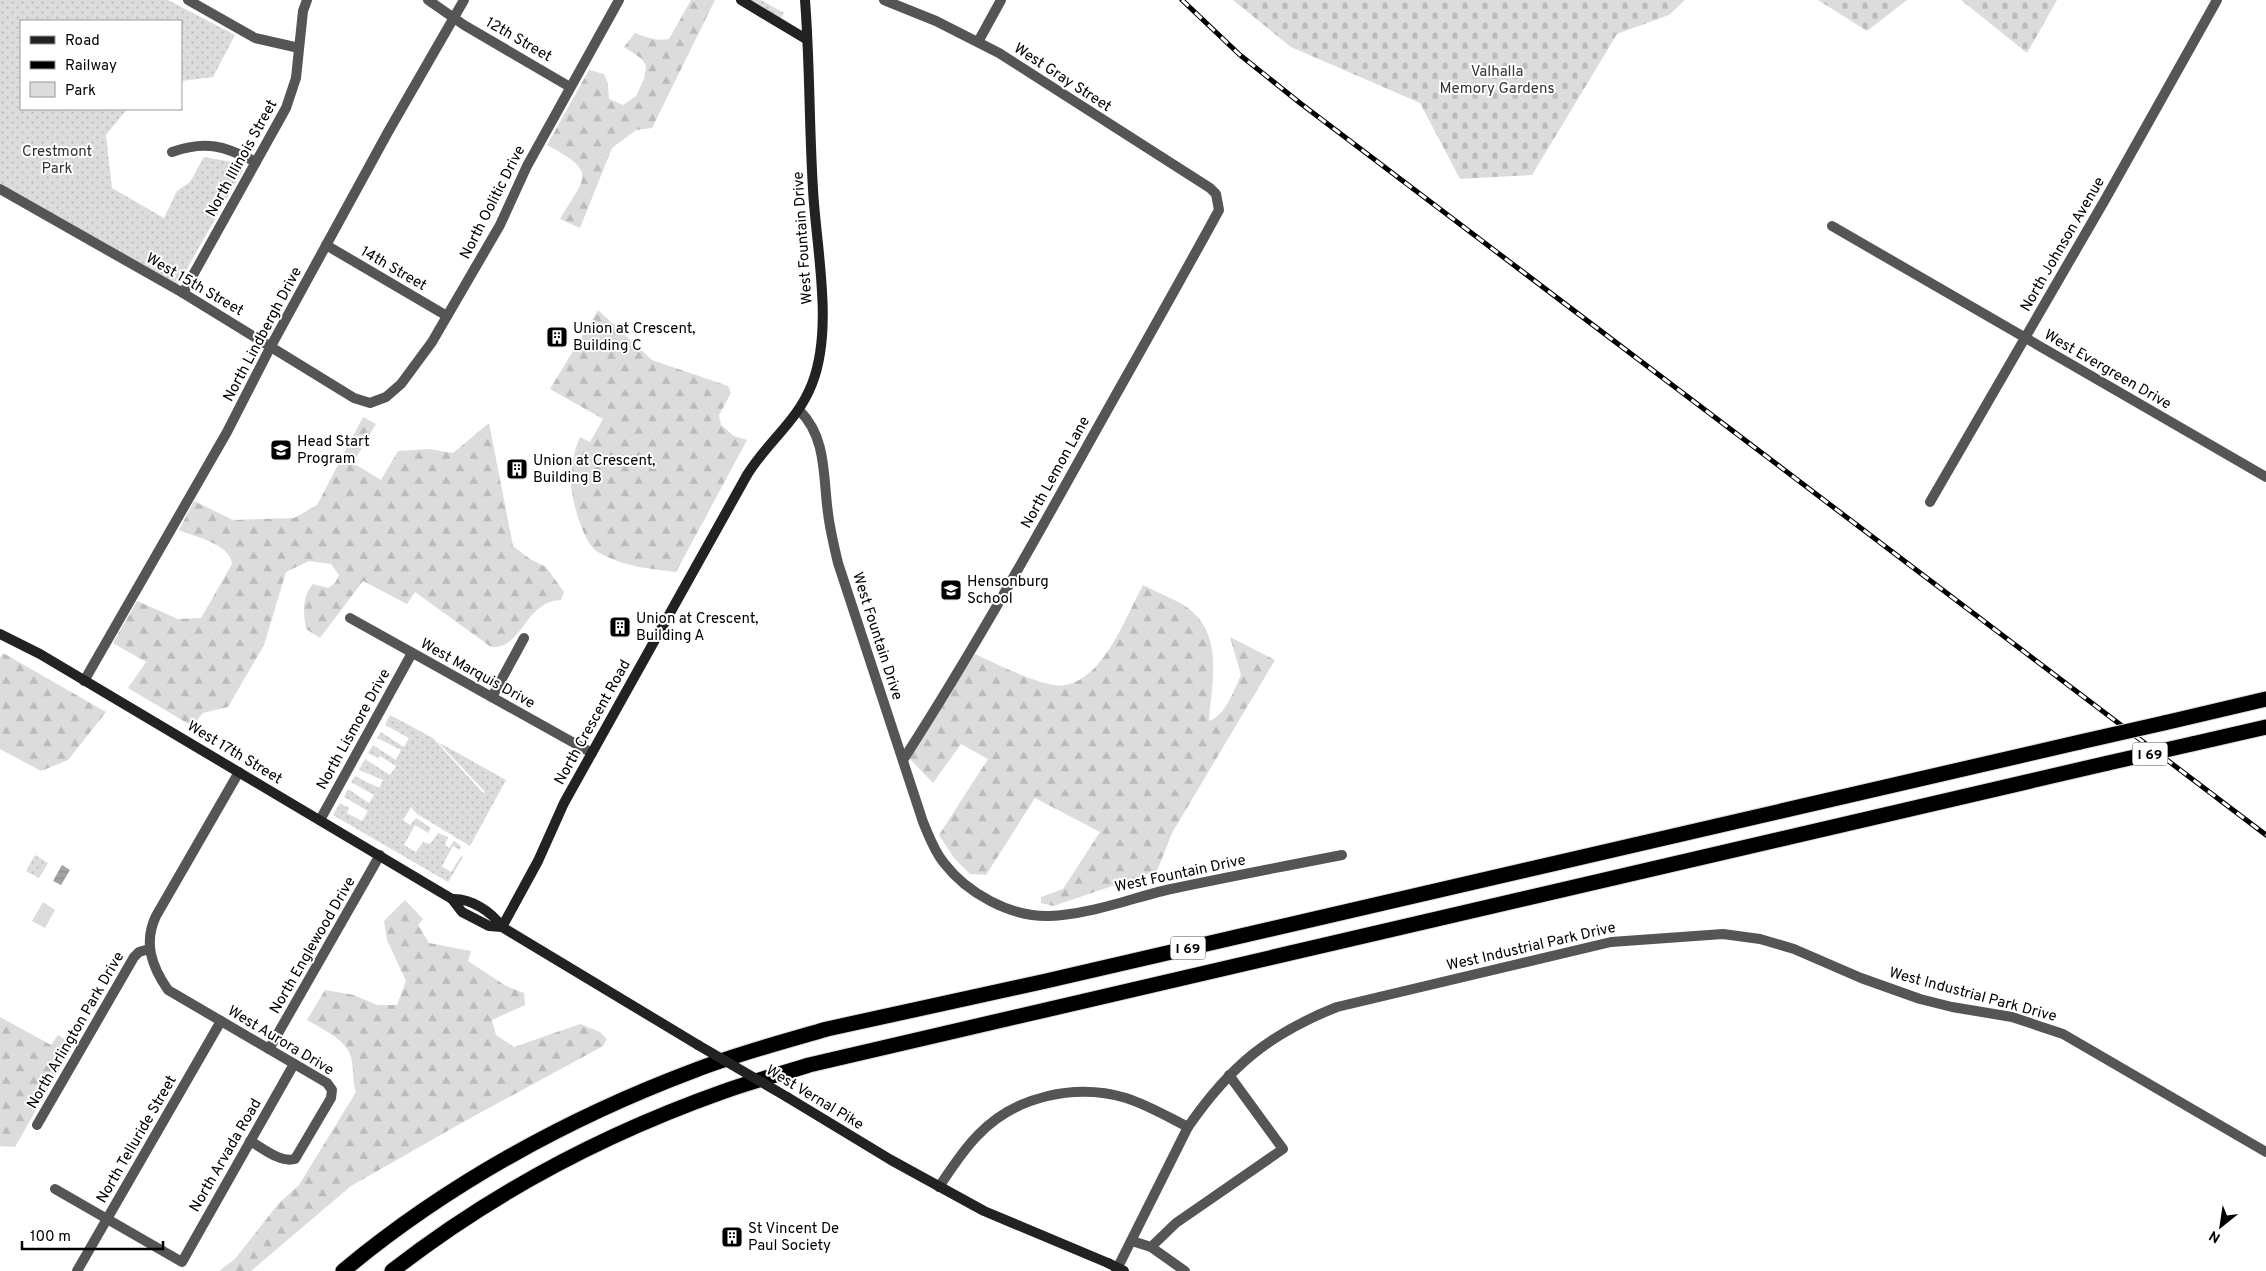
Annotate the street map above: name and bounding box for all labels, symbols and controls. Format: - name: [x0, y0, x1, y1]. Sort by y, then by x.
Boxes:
- street label: 12th Street: [482, 14, 555, 67]
- legend: [20, 20, 182, 110]
- text: Road: [65, 32, 100, 51]
- street label: West Gray Street: [1010, 40, 1115, 117]
- text: Railway: [65, 57, 117, 76]
- park label: Valhalla Memory Gardens: [1440, 63, 1554, 99]
- text: Park: [65, 82, 96, 101]
- street label: North Illinois Street: [202, 97, 282, 221]
- park label: Crestmont Park: [22, 143, 92, 179]
- street label: North Oolitic Drive: [456, 143, 530, 263]
- street label: West Fountain Drive: [789, 171, 818, 305]
- street label: North Johnson Avenue: [2017, 174, 2110, 316]
- street label: 14th Street: [357, 243, 430, 296]
- street label: West 15th Street: [142, 250, 247, 321]
- street label: North Lindbergh Drive: [220, 264, 307, 405]
- place label: Union at Crescent, Building C: [573, 320, 696, 356]
- building icon: Union at Crescent, Building C: [545, 325, 569, 349]
- street label: West Evergreen Drive: [2040, 326, 2174, 414]
- street label: North Lemon Lane: [1018, 413, 1095, 532]
- place label: Head Start Program: [297, 433, 370, 469]
- school or university icon: Head Start Program: [269, 438, 293, 462]
- place label: Union at Crescent, Building B: [533, 452, 656, 488]
- building icon: Union at Crescent, Building B: [505, 457, 529, 481]
- street label: West Fountain Drive: [847, 570, 906, 703]
- place label: Hensonburg School: [967, 573, 1049, 609]
- school or university icon: Hensonburg School: [939, 578, 963, 602]
- place label: Union at Crescent, Building A: [636, 610, 759, 646]
- building icon: Union at Crescent, Building A: [608, 615, 632, 639]
- street label: West Marquis Drive: [417, 635, 538, 714]
- street label: North Crescent Road: [551, 657, 636, 789]
- street label: North Lismore Drive: [313, 666, 395, 794]
- street label: West 17th Street: [183, 717, 285, 789]
- road number: I 69: [2132, 742, 2168, 766]
- street label: West Fountain Drive: [1113, 851, 1248, 898]
- street label: North Englewood Drive: [266, 874, 360, 1018]
- street label: West Industrial Park Drive: [1445, 919, 1618, 976]
- road number: I 69: [1170, 936, 1206, 960]
- street label: North Arlington Park Drive: [23, 949, 129, 1113]
- street label: West Industrial Park Drive: [1887, 964, 2059, 1027]
- street label: West Aurora Drive: [224, 1002, 337, 1080]
- street label: West Vernal Pike: [762, 1062, 867, 1135]
- street label: North Telluride Street: [93, 1072, 182, 1207]
- street label: North Arvada Road: [186, 1096, 267, 1216]
- north arrow: [2196, 1201, 2246, 1251]
- scale bar: [22, 1218, 164, 1250]
- place label: St Vincent De Paul Society: [748, 1220, 839, 1256]
- building icon: St Vincent De Paul Society: [720, 1225, 744, 1249]
- text: N: [2207, 1226, 2224, 1246]
- text: 100 m: [30, 1228, 71, 1247]

